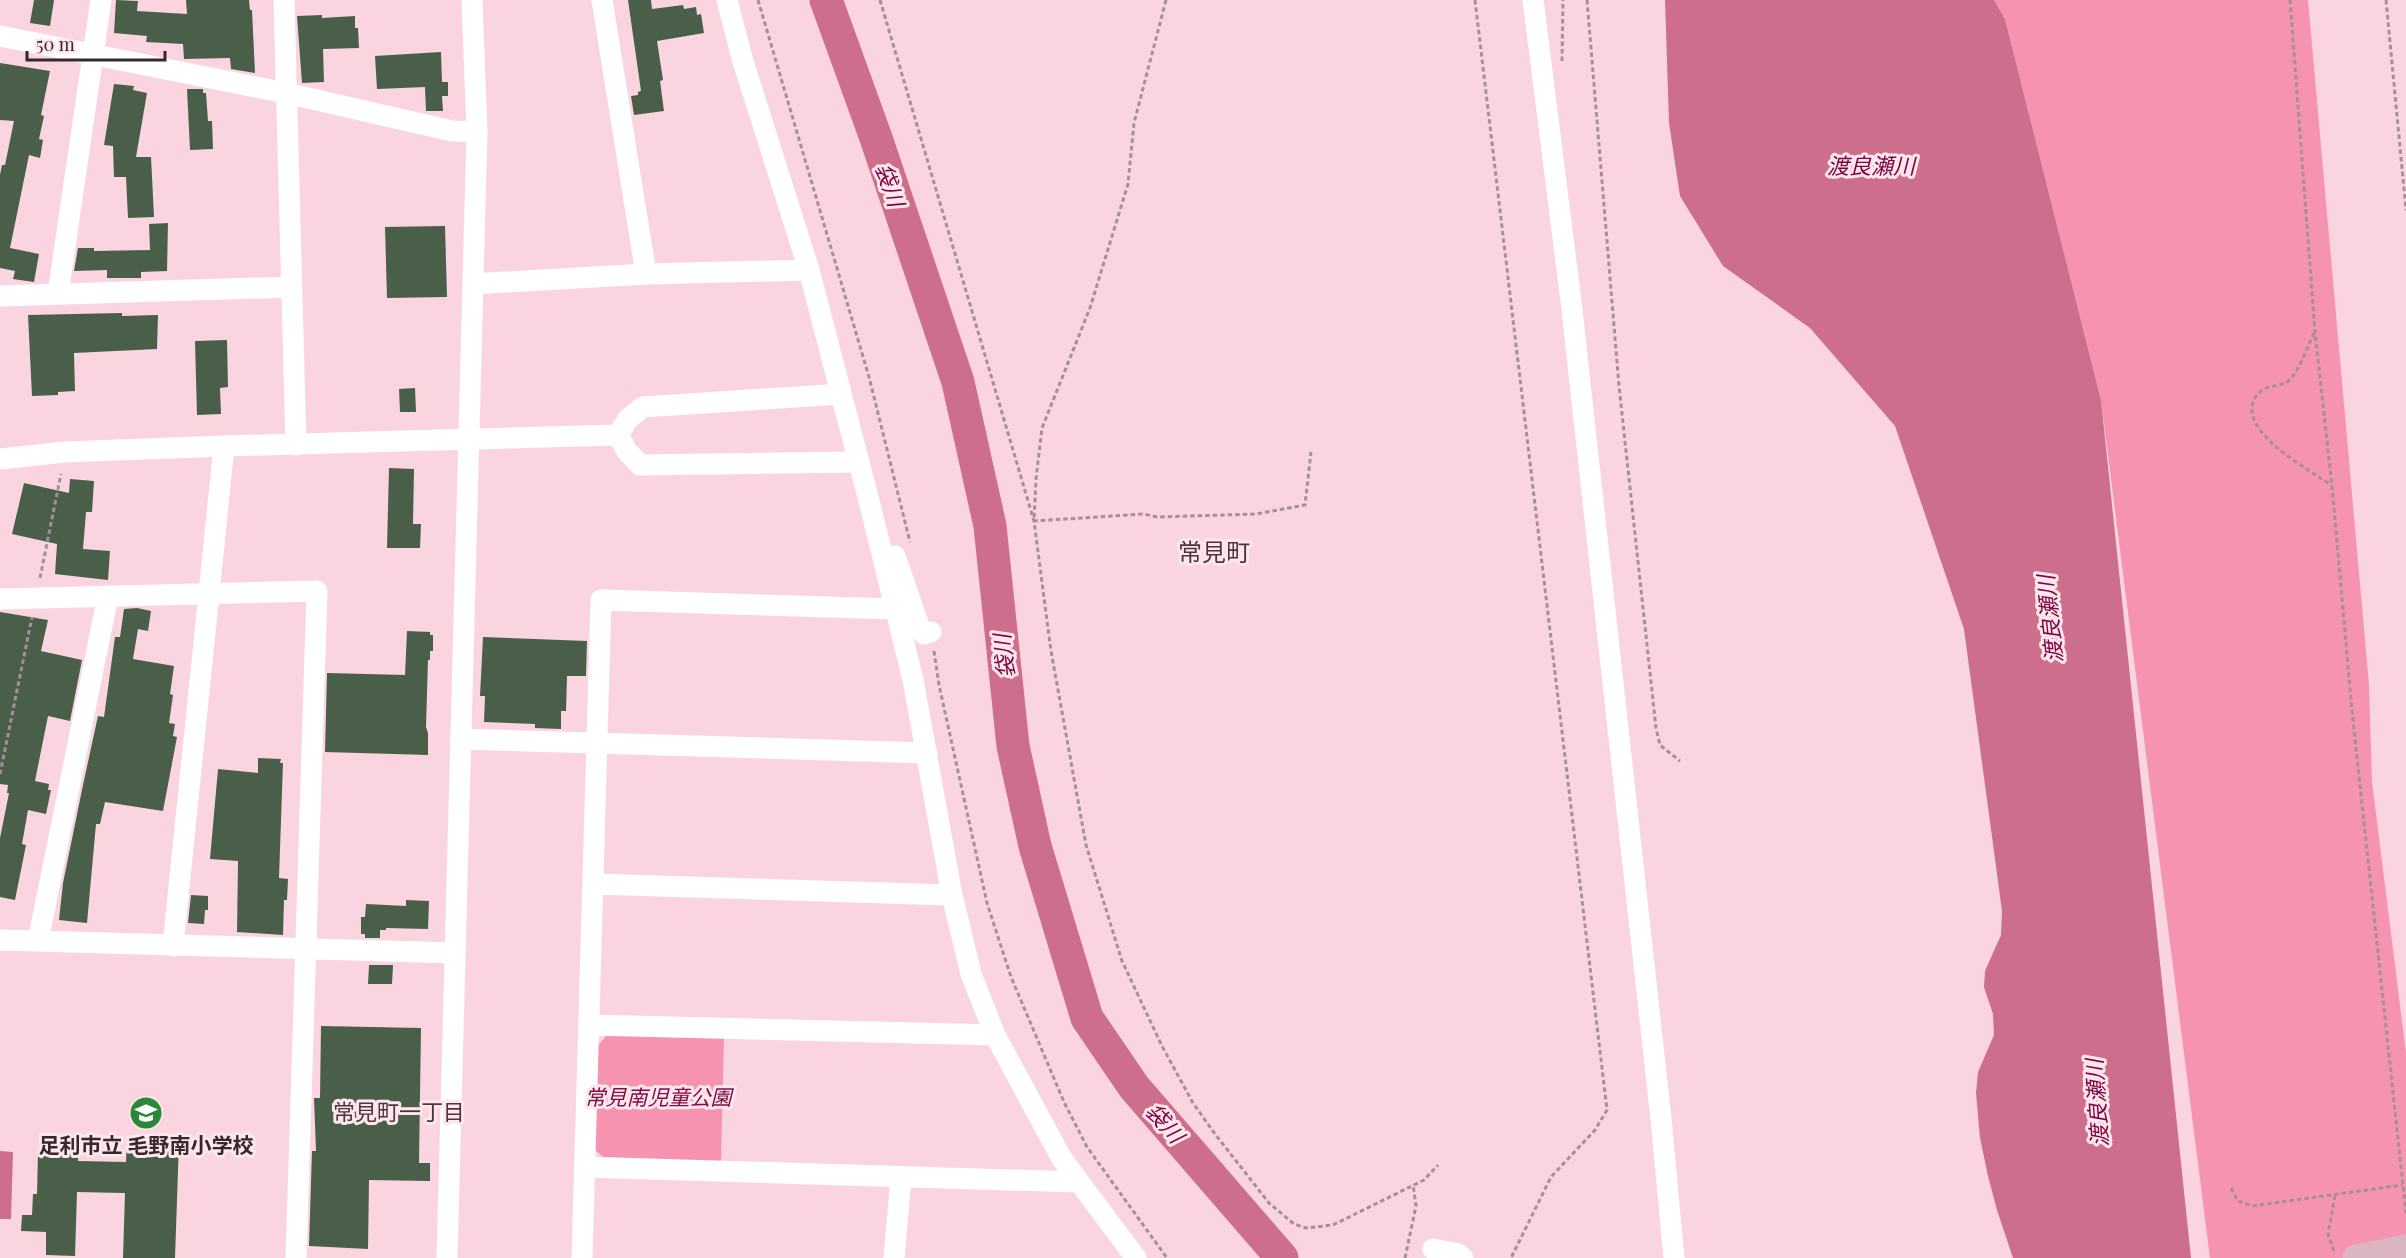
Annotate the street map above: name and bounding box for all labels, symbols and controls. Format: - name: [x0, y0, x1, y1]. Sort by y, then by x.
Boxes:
- scale bar: [27, 24, 165, 62]
- text: 50 m: [36, 32, 75, 56]
- water label: 渡良瀬川: [1827, 150, 1917, 180]
- water label: 袋川: [870, 159, 913, 212]
- district label: 常見町: [1178, 535, 1250, 567]
- water label: 渡良瀬川: [2029, 572, 2069, 664]
- water label: 袋川: [986, 631, 1020, 680]
- water label: 渡良瀬川: [2078, 1056, 2114, 1148]
- park label: 常見南児童公園: [585, 1082, 734, 1110]
- school or university icon: 足利市立 毛野南小学校: [128, 1095, 164, 1131]
- district label: 常見町一丁目: [333, 1096, 465, 1126]
- water label: 袋川: [1140, 1096, 1193, 1150]
- place label: 足利市立 毛野南小学校: [39, 1130, 253, 1158]

